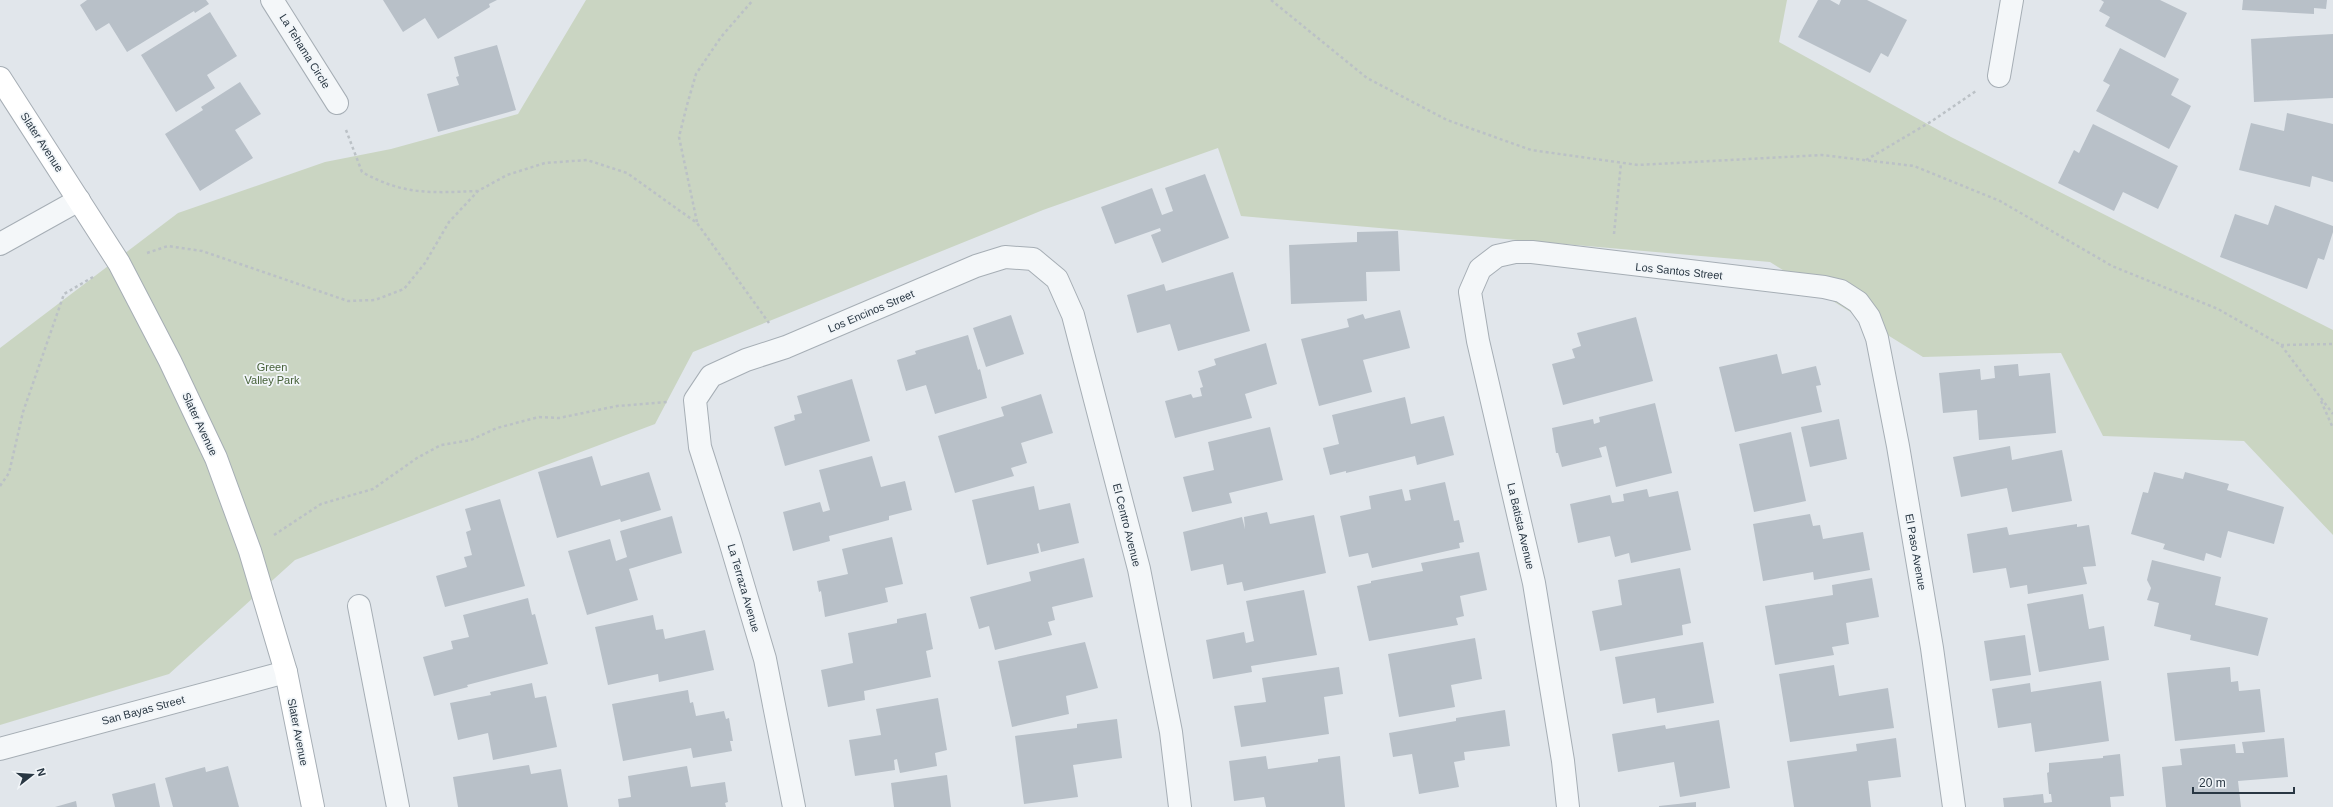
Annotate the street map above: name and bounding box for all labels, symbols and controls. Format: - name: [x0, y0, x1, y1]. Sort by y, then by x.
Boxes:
- street label: La Tehama Circle: [277, 12, 333, 90]
- street label: Slater Avenue: [18, 110, 66, 174]
- street label: Los Santos Street: [1635, 260, 1723, 282]
- street label: Los Encinos Street: [826, 287, 916, 335]
- park label: Green Valley Park: [245, 361, 300, 386]
- street label: Slater Avenue: [180, 391, 220, 457]
- street label: El Centro Avenue: [1111, 482, 1143, 568]
- street label: La Batista Avenue: [1505, 482, 1537, 570]
- street label: El Paso Avenue: [1903, 513, 1929, 591]
- street label: La Terraza Avenue: [726, 542, 762, 634]
- street label: San Bayas Street: [100, 693, 186, 727]
- street label: Slater Avenue: [286, 697, 310, 767]
- north arrow: [12, 755, 52, 795]
- text: N: [35, 767, 48, 778]
- scale bar: [2193, 769, 2294, 795]
- text: 20 m: [2199, 776, 2226, 790]

